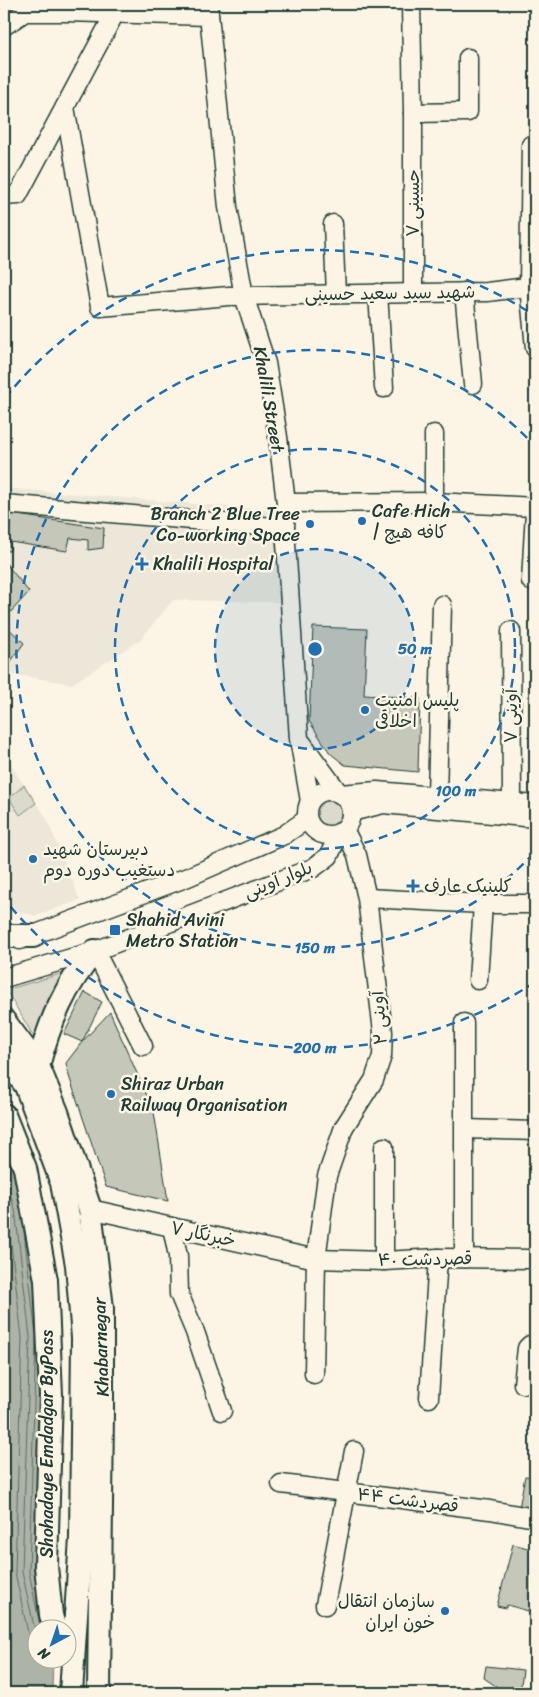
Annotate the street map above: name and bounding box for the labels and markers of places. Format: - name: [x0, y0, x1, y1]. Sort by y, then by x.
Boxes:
- place label: Cafe Hich | کافه هیچ: [372, 495, 450, 548]
- place label: Branch 2 Blue Tree Co-working Space: [151, 498, 300, 551]
- marker: Cafe Hich | کافه هیچ: [356, 515, 368, 527]
- marker: Branch 2 Blue Tree Co-working Space: [304, 518, 316, 530]
- place label: Khalili Hospital: [153, 548, 274, 580]
- marker: Khalili Hospital: [135, 557, 149, 571]
- centre of rings: [306, 640, 324, 658]
- place label: پلیس امنیت اخلاقی: [375, 684, 460, 737]
- marker: پلیس امنیت اخلاقی: [359, 704, 371, 716]
- place label: دبیرستان شهید دستغیب دوره دوم: [43, 833, 175, 886]
- marker: دبیرستان شهید دستغیب دوره دوم: [27, 853, 39, 865]
- place label: کلینیک عارف: [424, 870, 512, 902]
- marker: کلینیک عارف: [406, 879, 420, 893]
- place label: Shahid Avini Metro Station: [126, 904, 239, 957]
- marker: Shahid Avini Metro Station: [108, 923, 122, 937]
- place label: Shiraz Urban Railway Organisation: [121, 1068, 288, 1121]
- marker: Shiraz Urban Railway Organisation: [105, 1088, 117, 1100]
- place label: سازمان انتقال خون ایران: [338, 1585, 435, 1638]
- marker: سازمان انتقال خون ایران: [439, 1605, 451, 1617]

